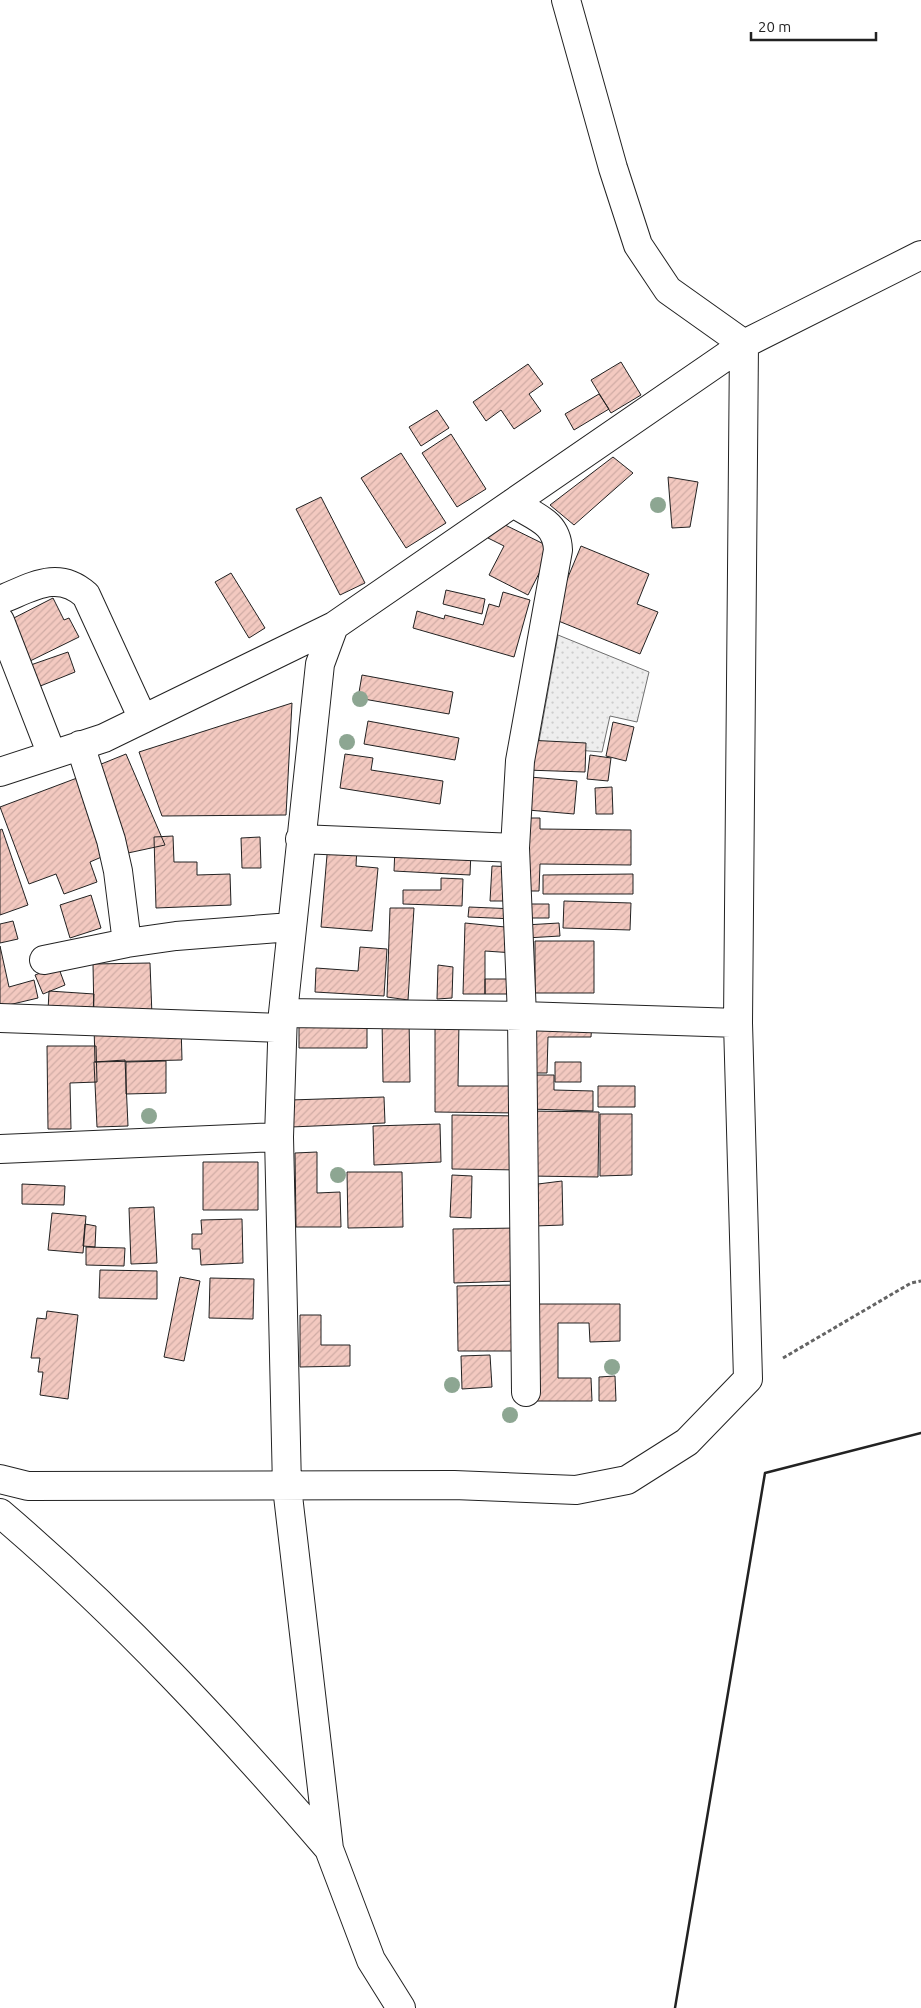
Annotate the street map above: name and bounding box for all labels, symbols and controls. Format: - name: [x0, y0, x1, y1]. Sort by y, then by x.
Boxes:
- scale bar: [751, 10, 876, 42]
- text: 20 m: [758, 18, 791, 35]

